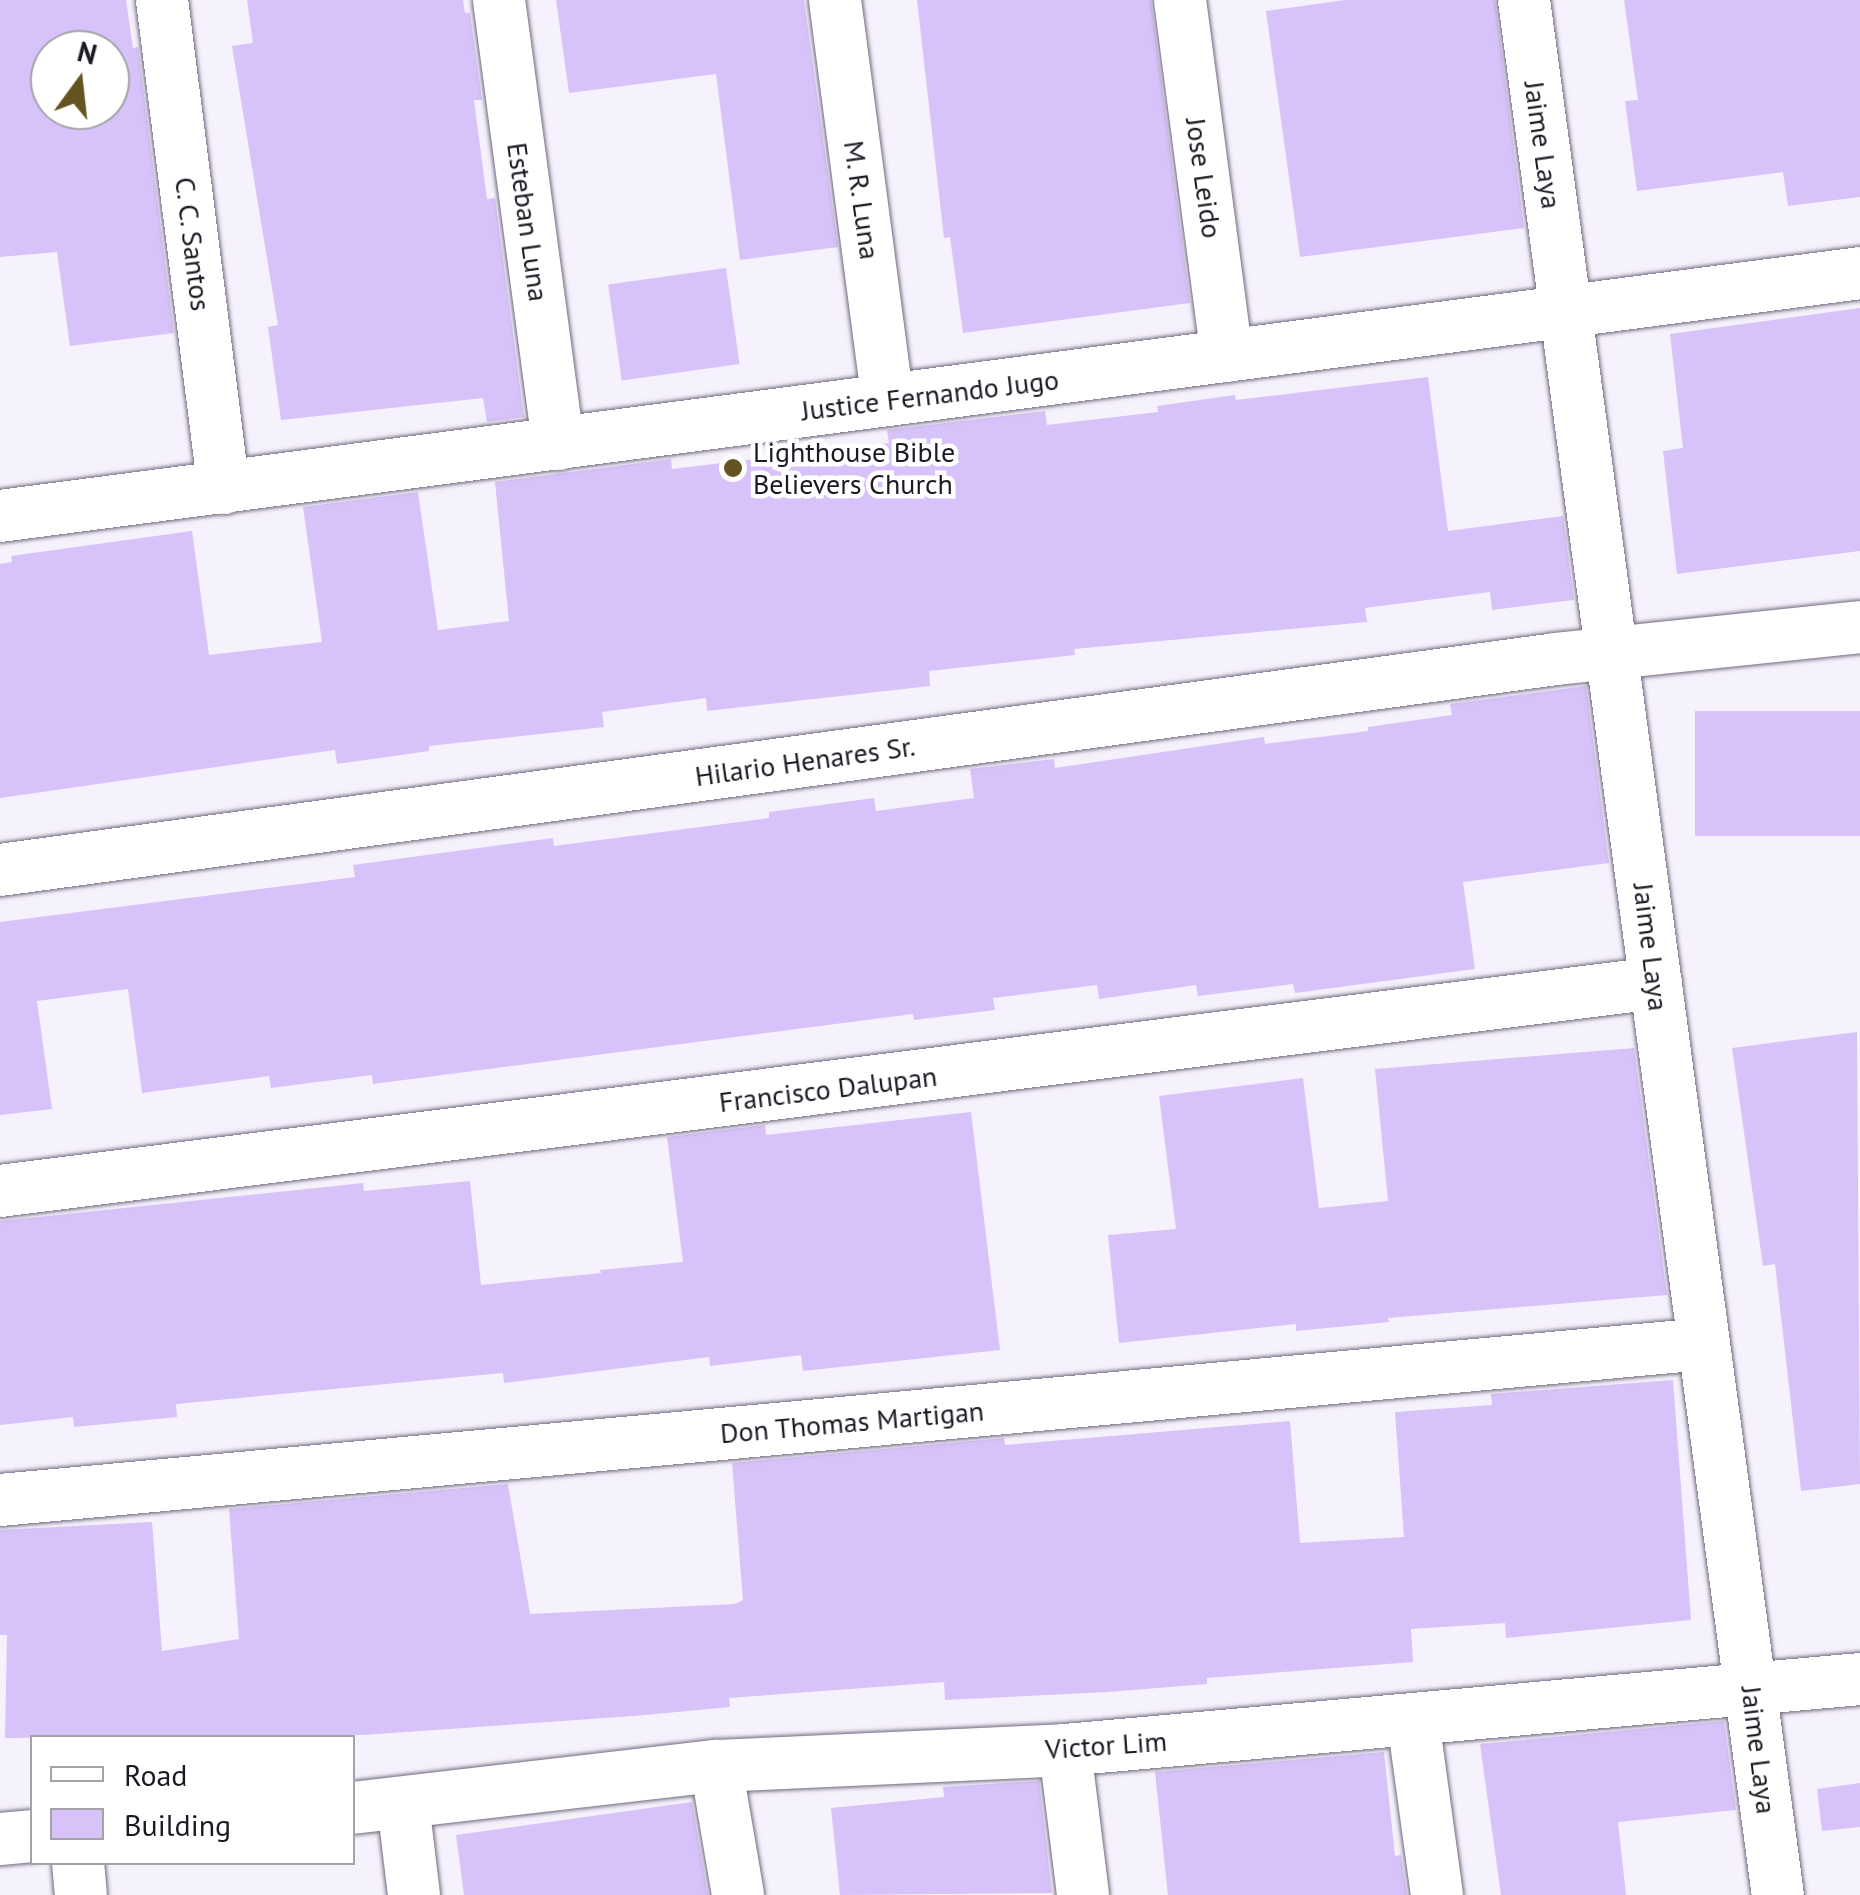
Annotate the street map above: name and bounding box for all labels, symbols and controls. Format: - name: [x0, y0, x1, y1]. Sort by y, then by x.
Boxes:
- north arrow: [30, 30, 130, 130]
- text: N: [74, 32, 101, 73]
- street label: Jaime Laya: [1517, 79, 1569, 211]
- street label: Jose Leido: [1179, 116, 1229, 240]
- street label: M. R. Luna: [837, 136, 887, 264]
- street label: Esteban Luna: [500, 140, 556, 304]
- street label: C. C. Santos: [168, 173, 218, 315]
- street label: Justice Fernando Jugo: [799, 363, 1061, 427]
- place label: Lighthouse Bible Believers Church: [753, 435, 955, 501]
- marker: Lighthouse Bible Believers Church: [722, 457, 744, 479]
- street label: Hilario Henares Sr.: [693, 729, 917, 793]
- street label: Jaime Laya: [1626, 881, 1676, 1013]
- street label: Francisco Dalupan: [717, 1059, 939, 1119]
- street label: Don Thomas Martigan: [718, 1394, 986, 1450]
- street label: Jaime Laya: [1734, 1684, 1784, 1816]
- street label: Victor Lim: [1044, 1724, 1168, 1766]
- legend: [30, 1735, 355, 1865]
- text: Road: [124, 1755, 188, 1794]
- text: Building: [124, 1805, 231, 1844]

